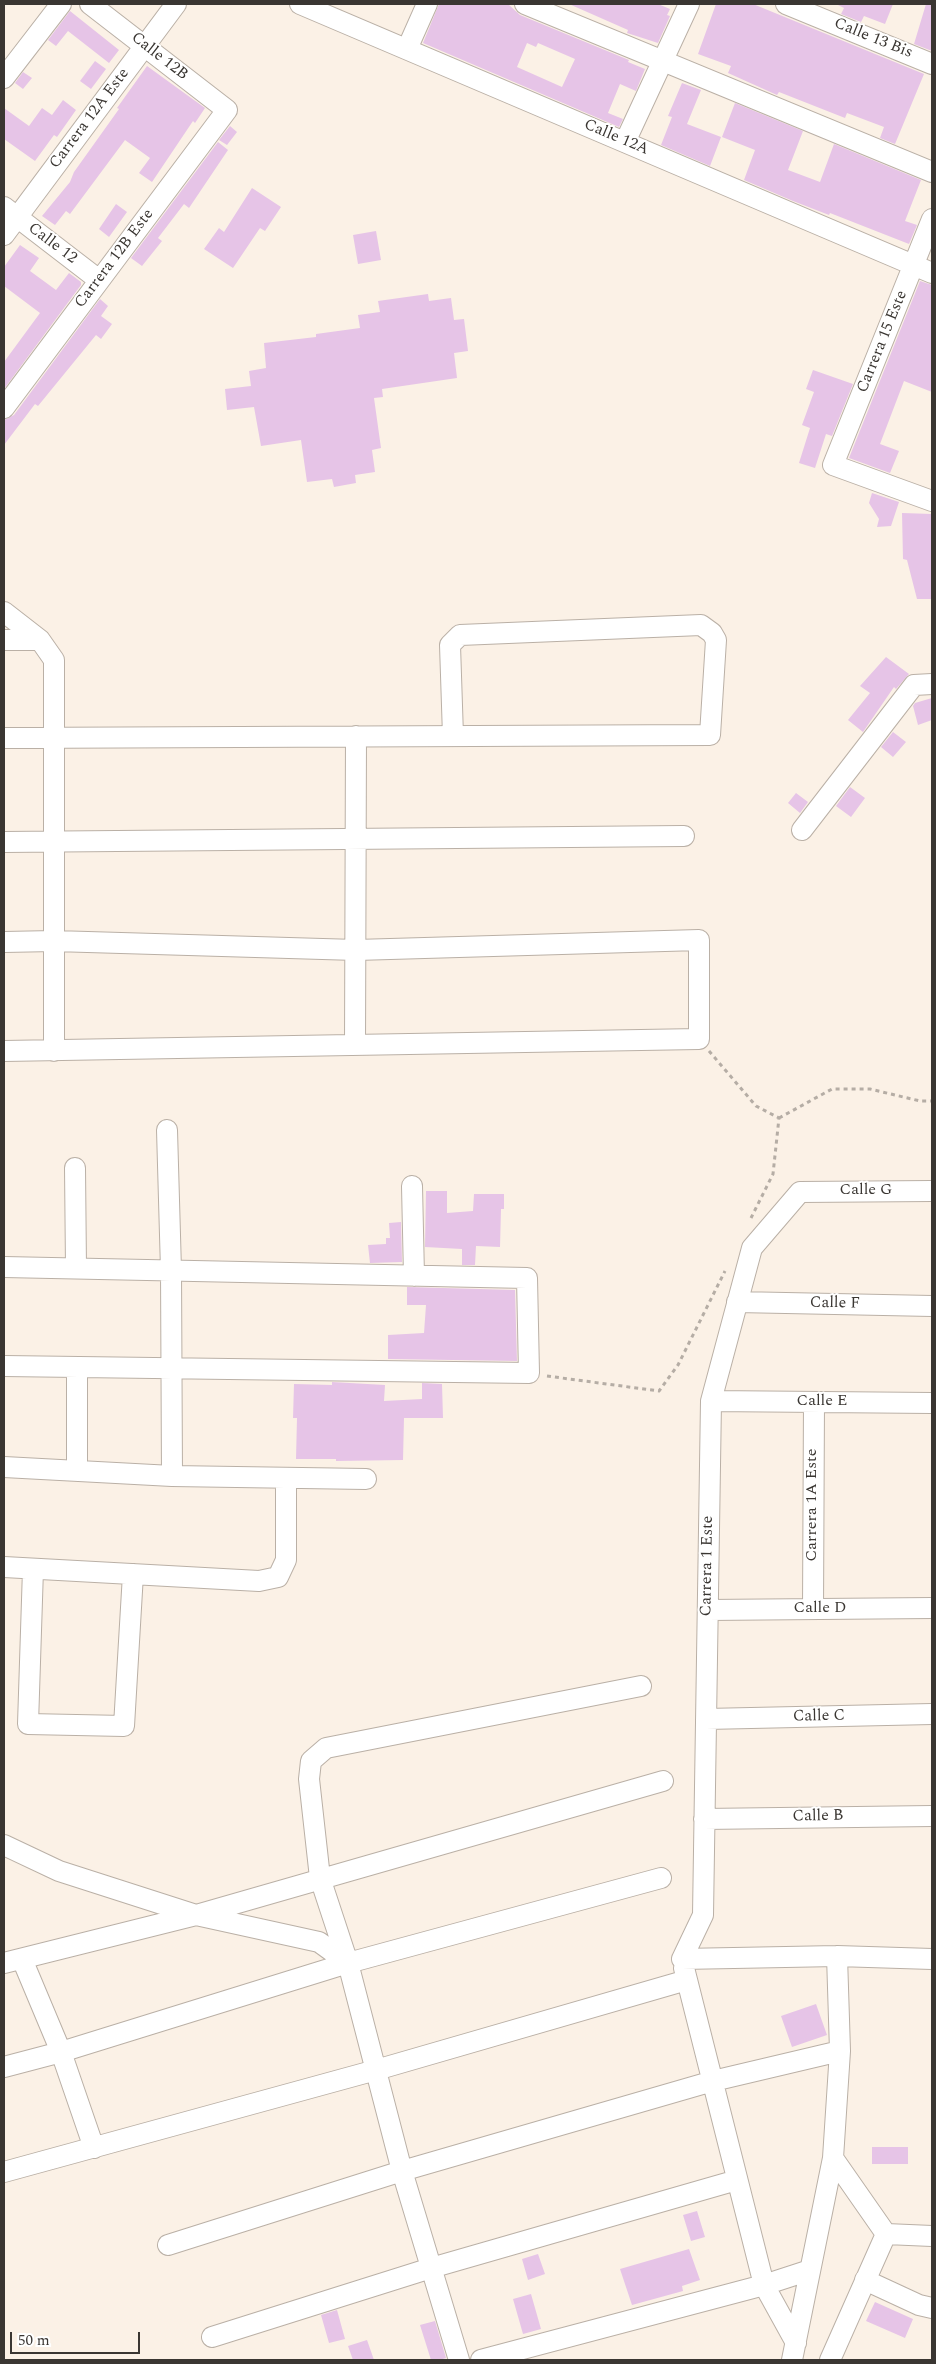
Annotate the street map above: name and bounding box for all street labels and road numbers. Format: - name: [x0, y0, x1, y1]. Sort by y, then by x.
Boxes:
- street label: Calle 13 Bis: [831, 15, 915, 63]
- street label: Calle 12B: [127, 29, 191, 85]
- street label: Carrera 12A Este: [46, 65, 134, 173]
- street label: Calle 12A: [581, 116, 651, 160]
- street label: Carrera 12B Este: [71, 206, 159, 312]
- street label: Calle 12: [24, 219, 80, 269]
- street label: Carrera 15 Este: [854, 288, 912, 396]
- street label: Calle G: [840, 1181, 892, 1201]
- street label: Calle F: [810, 1294, 860, 1314]
- street label: Calle E: [797, 1392, 847, 1412]
- street label: Carrera 1A Este: [803, 1449, 823, 1561]
- street label: Carrera 1 Este: [698, 1515, 718, 1617]
- street label: Calle D: [794, 1599, 846, 1619]
- street label: Calle C: [793, 1707, 845, 1727]
- street label: Calle B: [792, 1807, 844, 1827]

